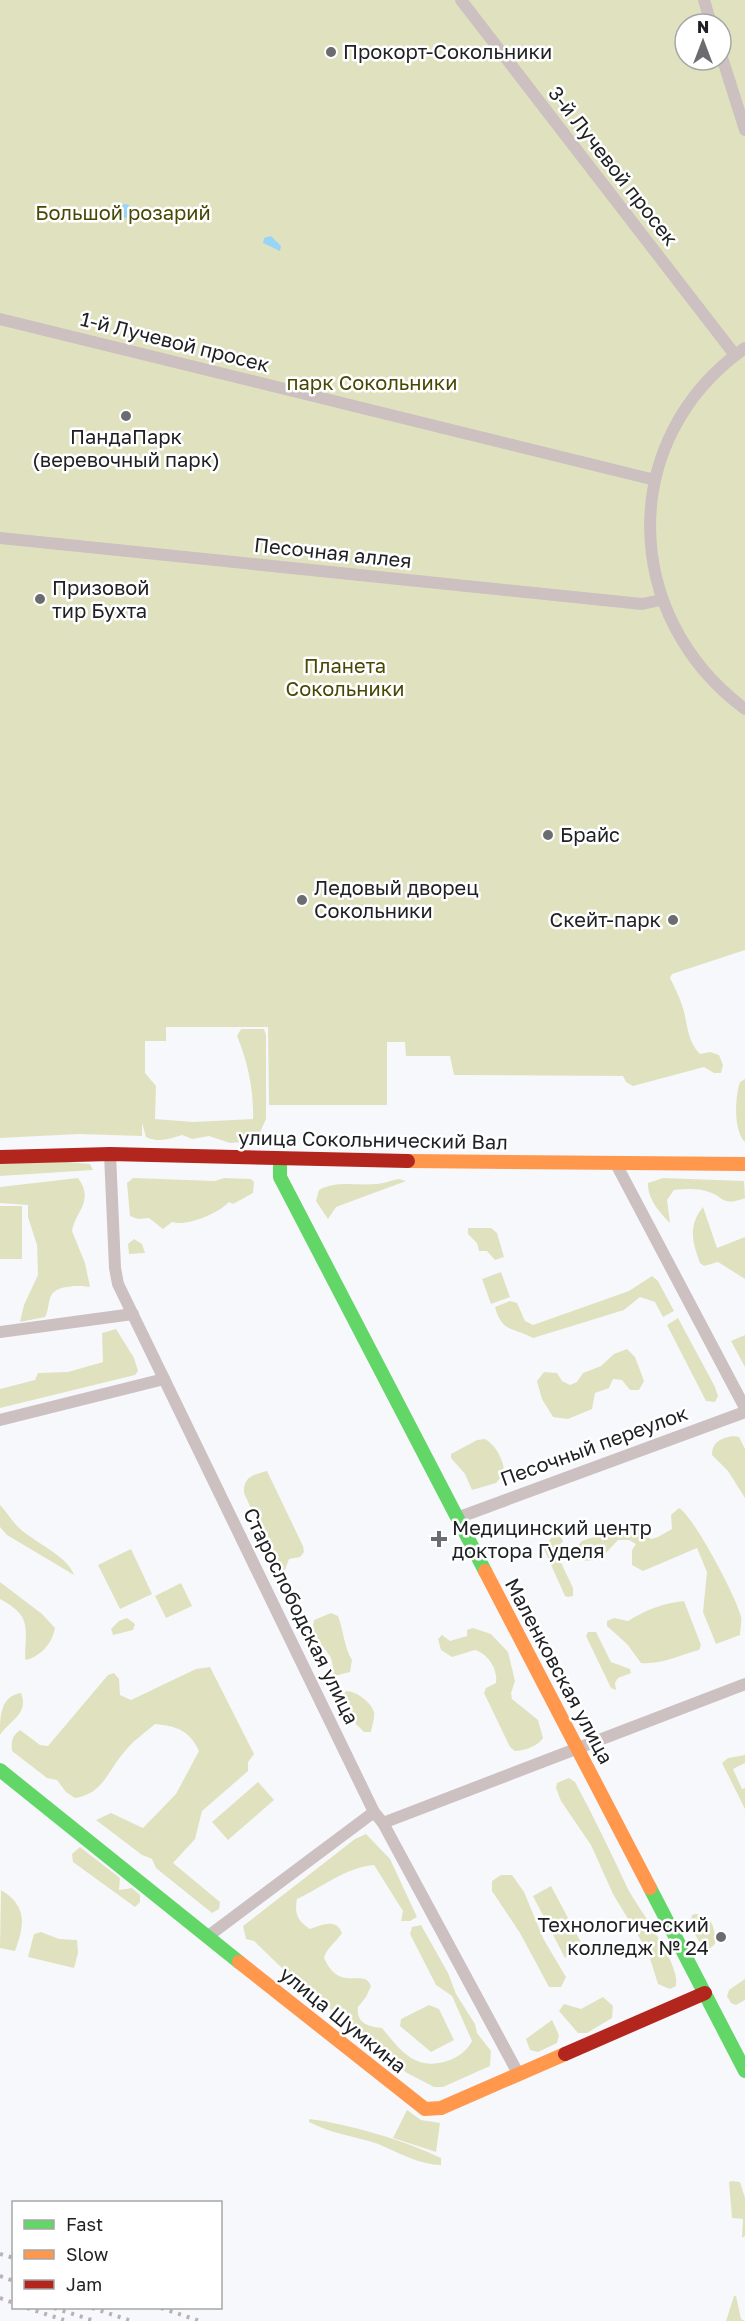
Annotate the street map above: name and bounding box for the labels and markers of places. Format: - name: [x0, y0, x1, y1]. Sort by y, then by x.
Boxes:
- place label: Прокорт-Сокольники: [343, 39, 552, 63]
- marker: Прокорт-Сокольники: [324, 45, 338, 59]
- marker: ПандаПарк (веревочный парк): [119, 409, 133, 423]
- place label: ПандаПарк (веревочный парк): [32, 424, 220, 471]
- place label: Призовой тир Бухта: [52, 575, 150, 622]
- marker: Призовой тир Бухта: [33, 592, 47, 606]
- place label: Брайс: [560, 822, 620, 846]
- marker: Брайс: [541, 828, 555, 842]
- place label: Ледовый дворец Сокольники: [314, 875, 479, 922]
- marker: Ледовый дворец Сокольники: [295, 893, 309, 907]
- place label: Скейт-парк: [550, 907, 661, 931]
- marker: Скейт-парк: [666, 913, 680, 927]
- place label: Медицинский центр доктора Гуделя: [452, 1515, 652, 1562]
- marker: Медицинский центр доктора Гуделя: [430, 1530, 448, 1548]
- place label: Технологический колледж № 24: [538, 1912, 709, 1959]
- marker: Технологический колледж № 24: [714, 1930, 728, 1944]

